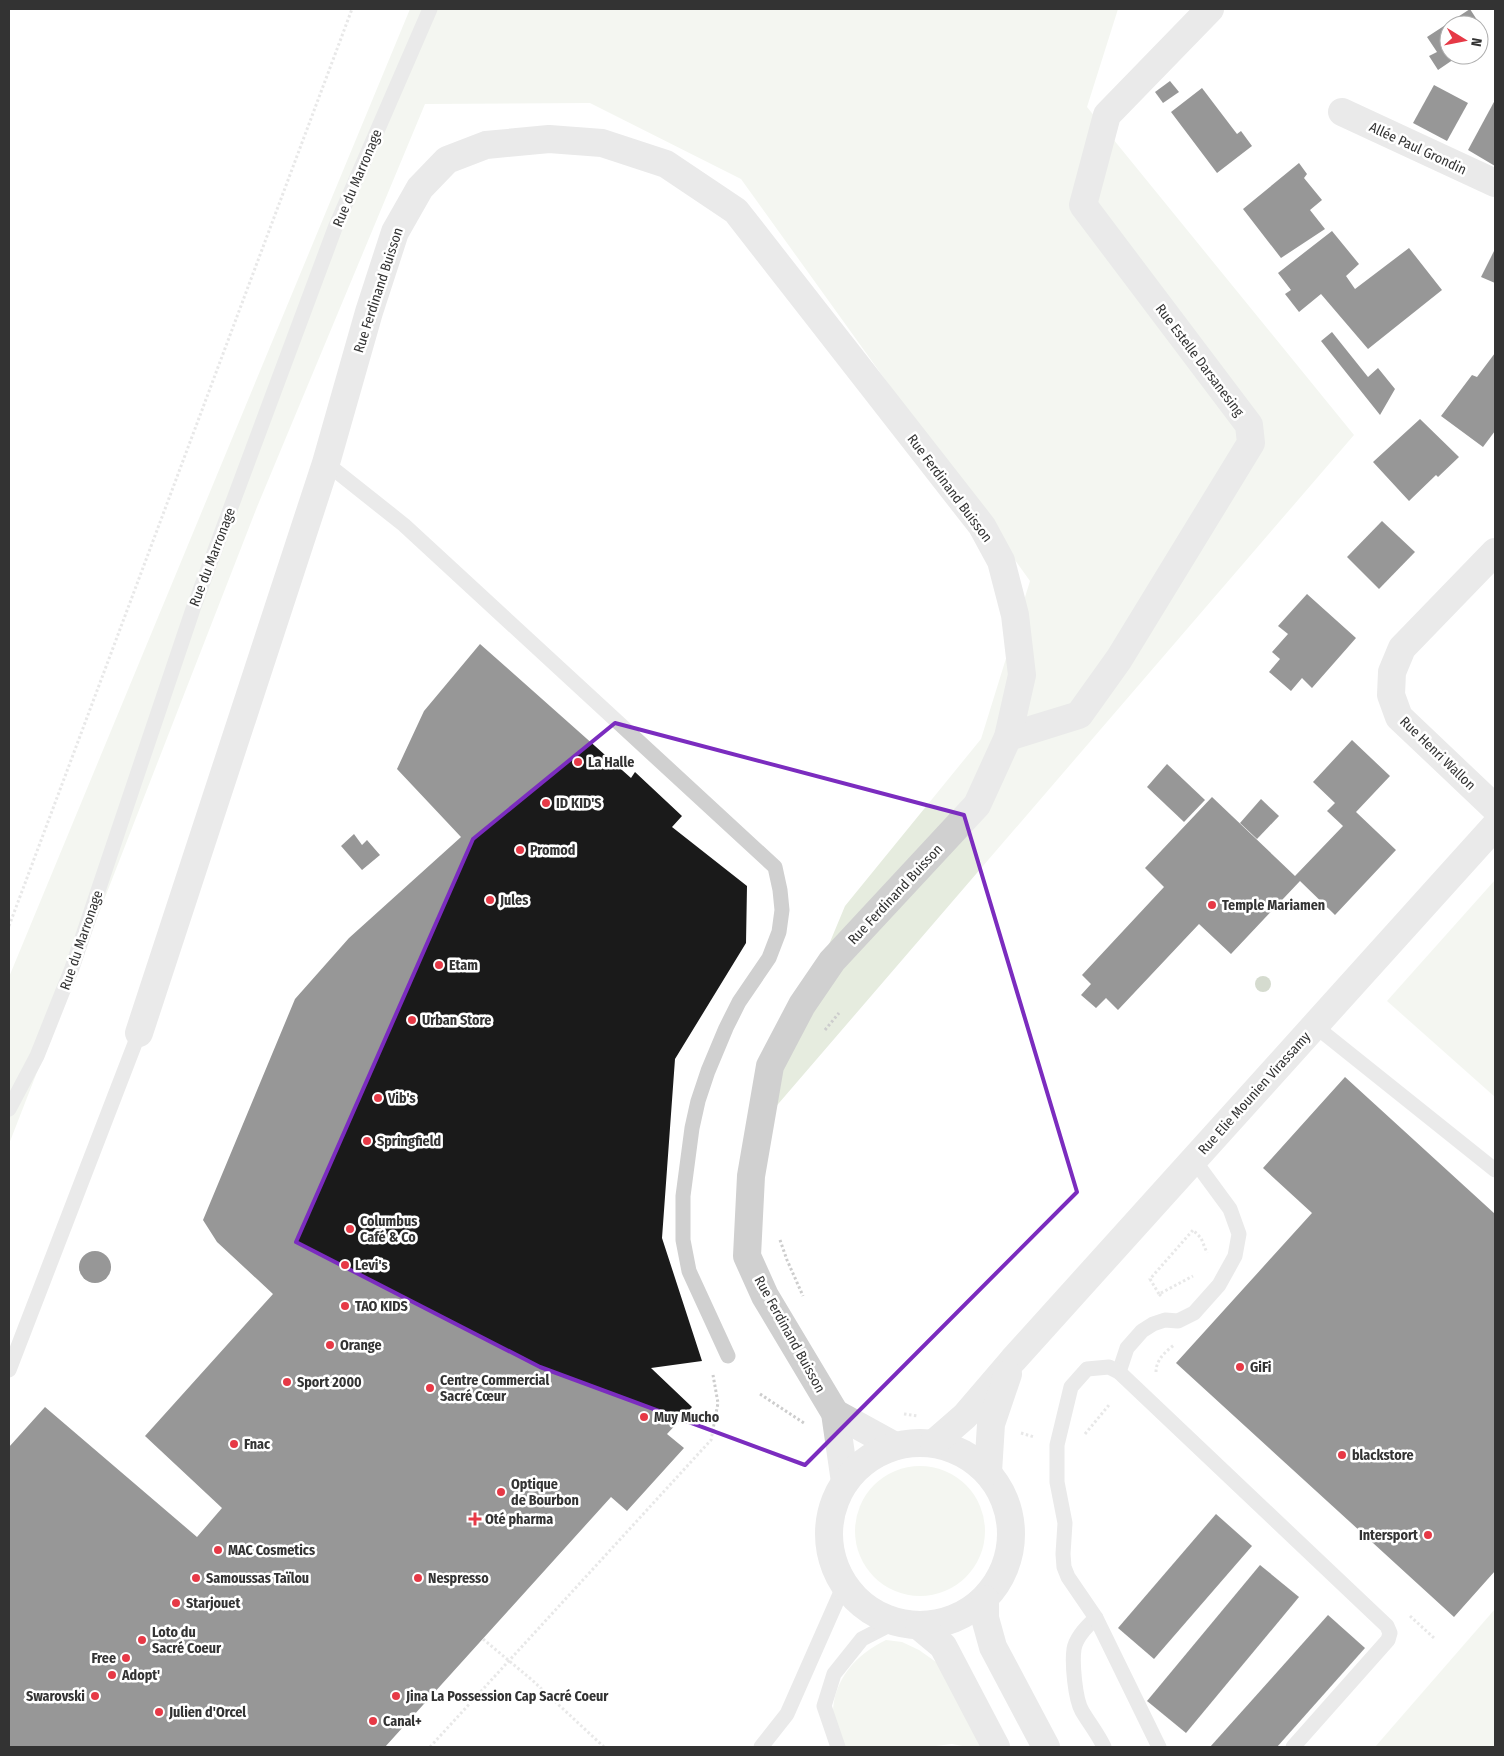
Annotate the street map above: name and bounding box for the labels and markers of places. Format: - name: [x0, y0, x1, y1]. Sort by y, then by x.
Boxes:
- place label: La Halle: [588, 754, 634, 771]
- marker: La Halle: [572, 756, 584, 768]
- place label: ID KID'S: [556, 795, 602, 812]
- marker: ID KID'S: [540, 797, 552, 809]
- place label: Promod: [530, 842, 575, 859]
- marker: Promod: [514, 844, 526, 856]
- place label: Jules: [499, 892, 528, 909]
- marker: Jules: [484, 894, 496, 906]
- place label: Temple Mariamen: [1222, 897, 1325, 914]
- marker: Temple Mariamen: [1206, 899, 1218, 911]
- place label: Etam: [449, 957, 478, 974]
- marker: Etam: [433, 959, 445, 971]
- place label: Urban Store: [422, 1012, 491, 1029]
- marker: Urban Store: [406, 1014, 418, 1026]
- place label: Vib's: [387, 1090, 416, 1107]
- marker: Vib's: [372, 1092, 384, 1104]
- place label: Springfield: [377, 1133, 441, 1150]
- marker: Springfield: [361, 1135, 373, 1147]
- place label: Columbus Café & Co: [360, 1213, 417, 1246]
- marker: Columbus Café & Co: [344, 1223, 356, 1235]
- place label: Levi's: [355, 1257, 388, 1274]
- marker: Levi's: [339, 1259, 351, 1271]
- place label: TAO KIDS: [355, 1298, 408, 1315]
- marker: TAO KIDS: [339, 1300, 351, 1312]
- place label: Orange: [340, 1337, 382, 1354]
- marker: Orange: [324, 1339, 336, 1351]
- place label: GiFi: [1250, 1359, 1272, 1376]
- marker: GiFi: [1234, 1361, 1246, 1373]
- place label: Centre Commercial Sacré Cœur: [440, 1372, 549, 1405]
- place label: Sport 2000: [297, 1374, 362, 1391]
- marker: Sport 2000: [281, 1376, 293, 1388]
- marker: Centre Commercial Sacré Cœur: [424, 1382, 436, 1394]
- place label: Muy Mucho: [654, 1409, 720, 1426]
- marker: Muy Mucho: [638, 1411, 650, 1423]
- place label: Fnac: [244, 1436, 271, 1453]
- marker: Fnac: [228, 1438, 240, 1450]
- place label: blackstore: [1352, 1447, 1414, 1464]
- marker: blackstore: [1336, 1449, 1348, 1461]
- place label: Optique de Bourbon: [511, 1476, 579, 1509]
- marker: Optique de Bourbon: [495, 1486, 507, 1498]
- place label: Oté pharma: [485, 1511, 553, 1528]
- marker: Oté pharma: [469, 1513, 481, 1525]
- place label: Intersport: [1359, 1527, 1419, 1544]
- marker: Intersport: [1422, 1529, 1434, 1541]
- place label: MAC Cosmetics: [228, 1542, 315, 1559]
- marker: MAC Cosmetics: [212, 1544, 224, 1556]
- place label: Samoussas Taïlou: [206, 1570, 309, 1587]
- place label: Nespresso: [428, 1570, 489, 1587]
- marker: Samoussas Taïlou: [190, 1572, 202, 1584]
- marker: Nespresso: [412, 1572, 424, 1584]
- place label: Starjouet: [186, 1595, 241, 1612]
- marker: Starjouet: [170, 1597, 182, 1609]
- place label: Loto du Sacré Coeur: [152, 1624, 222, 1657]
- marker: Loto du Sacré Coeur: [136, 1634, 148, 1646]
- place label: Free: [91, 1650, 116, 1667]
- marker: Free: [120, 1652, 132, 1664]
- place label: Adopt': [121, 1667, 160, 1684]
- marker: Adopt': [106, 1669, 118, 1681]
- place label: Swarovski: [26, 1688, 85, 1705]
- place label: Jina La Possession Cap Sacré Coeur: [405, 1688, 609, 1705]
- marker: Swarovski: [89, 1690, 101, 1702]
- marker: Jina La Possession Cap Sacré Coeur: [390, 1690, 402, 1702]
- place label: Julien d'Orcel: [168, 1704, 246, 1721]
- marker: Julien d'Orcel: [153, 1706, 165, 1718]
- place label: Canal+: [383, 1713, 422, 1730]
- marker: Canal+: [367, 1715, 379, 1727]

